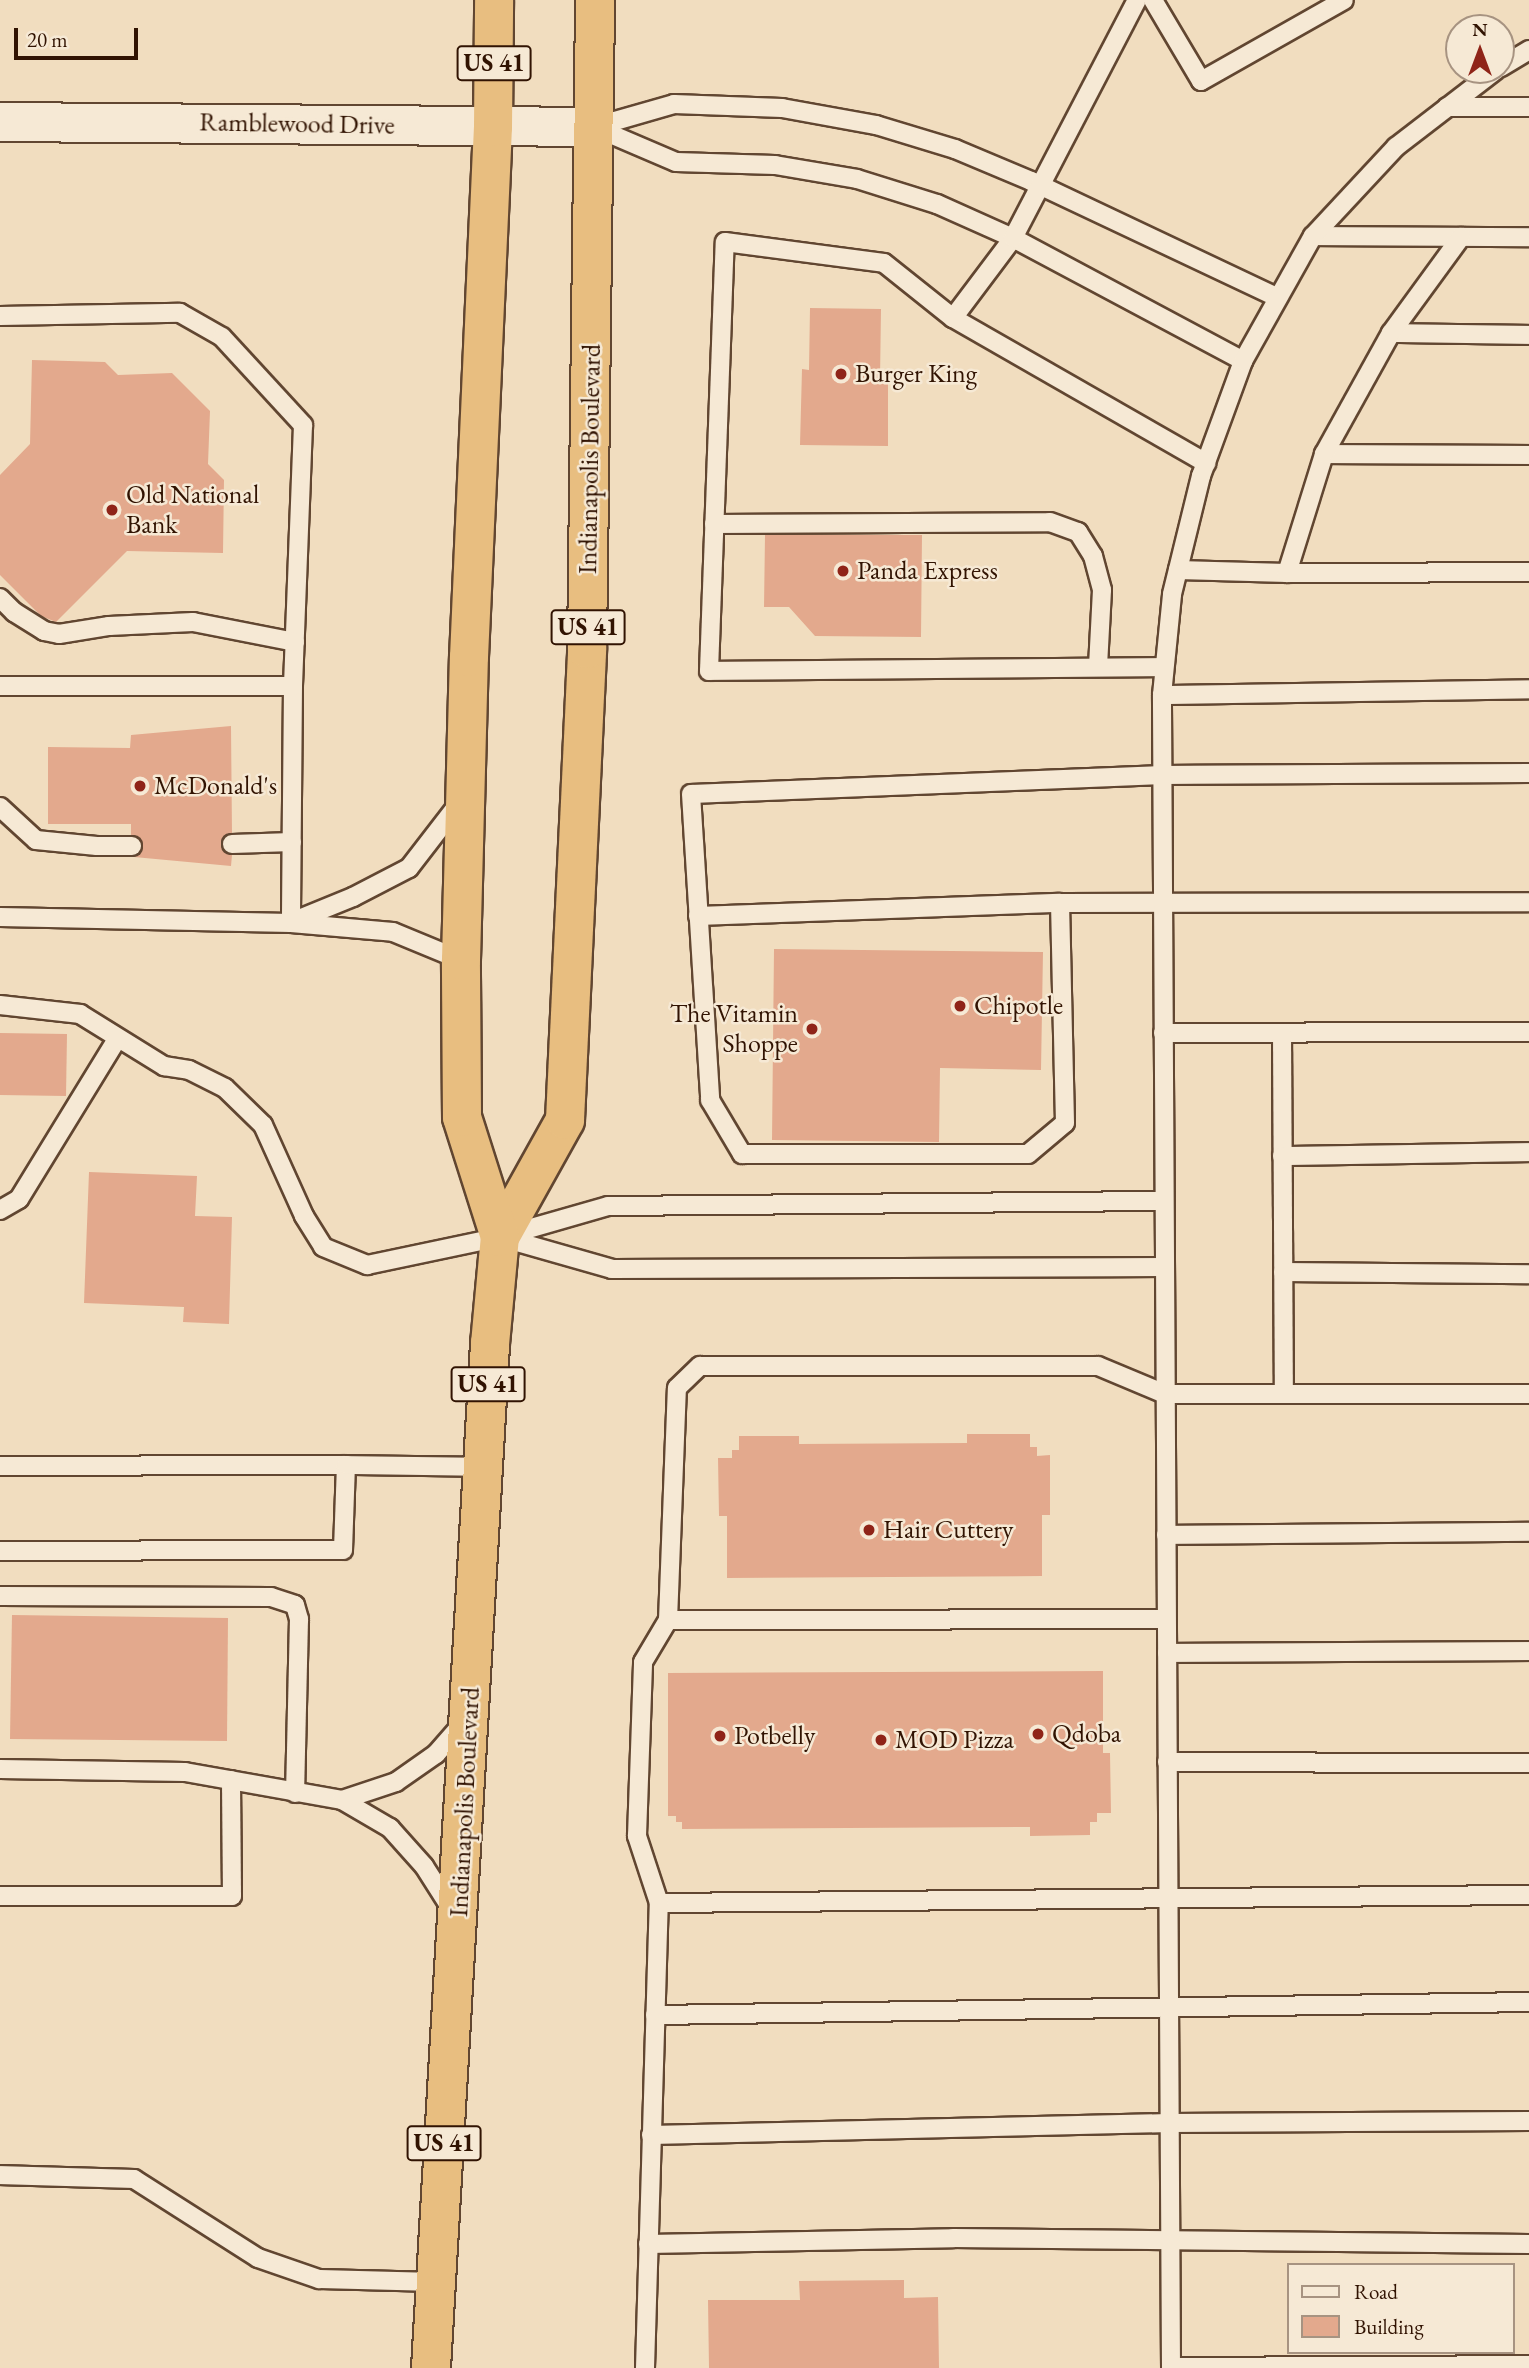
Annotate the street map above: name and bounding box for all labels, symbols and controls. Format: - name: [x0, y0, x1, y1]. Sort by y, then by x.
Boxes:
- scale bar: [18, 14, 142, 58]
- north arrow: [1445, 14, 1515, 84]
- text: N: [1472, 17, 1488, 42]
- text: 20 m: [27, 26, 68, 53]
- road number: US 41: [456, 42, 532, 84]
- street label: Ramblewood Drive: [199, 107, 395, 141]
- street label: Indianapolis Boulevard: [572, 344, 608, 574]
- place label: Burger King: [855, 358, 977, 390]
- marker: Burger King: [833, 366, 849, 382]
- place label: Old National Bank: [126, 479, 259, 540]
- marker: Old National Bank: [104, 502, 120, 518]
- place label: Panda Express: [857, 555, 998, 587]
- marker: Panda Express: [835, 563, 851, 579]
- road number: US 41: [550, 606, 626, 648]
- place label: McDonald's: [154, 770, 277, 802]
- marker: McDonald's: [132, 778, 148, 794]
- place label: Chipotle: [974, 990, 1063, 1022]
- place label: The Vitamin Shoppe: [670, 998, 798, 1060]
- marker: Chipotle: [952, 998, 968, 1014]
- marker: The Vitamin Shoppe: [804, 1021, 820, 1037]
- road number: US 41: [449, 1364, 526, 1404]
- place label: Hair Cuttery: [883, 1514, 1013, 1546]
- marker: Hair Cuttery: [861, 1522, 877, 1538]
- street label: Indianapolis Boulevard: [443, 1686, 487, 1918]
- place label: Qdoba: [1052, 1718, 1121, 1750]
- place label: Potbelly: [734, 1720, 815, 1752]
- place label: MOD Pizza: [895, 1724, 1014, 1756]
- marker: Qdoba: [1030, 1726, 1046, 1742]
- marker: Potbelly: [712, 1728, 728, 1744]
- marker: MOD Pizza: [873, 1732, 889, 1748]
- road number: US 41: [406, 2122, 482, 2164]
- legend: [1288, 2263, 1515, 2354]
- text: Road: [1354, 2278, 1398, 2305]
- text: Building: [1354, 2313, 1424, 2340]

